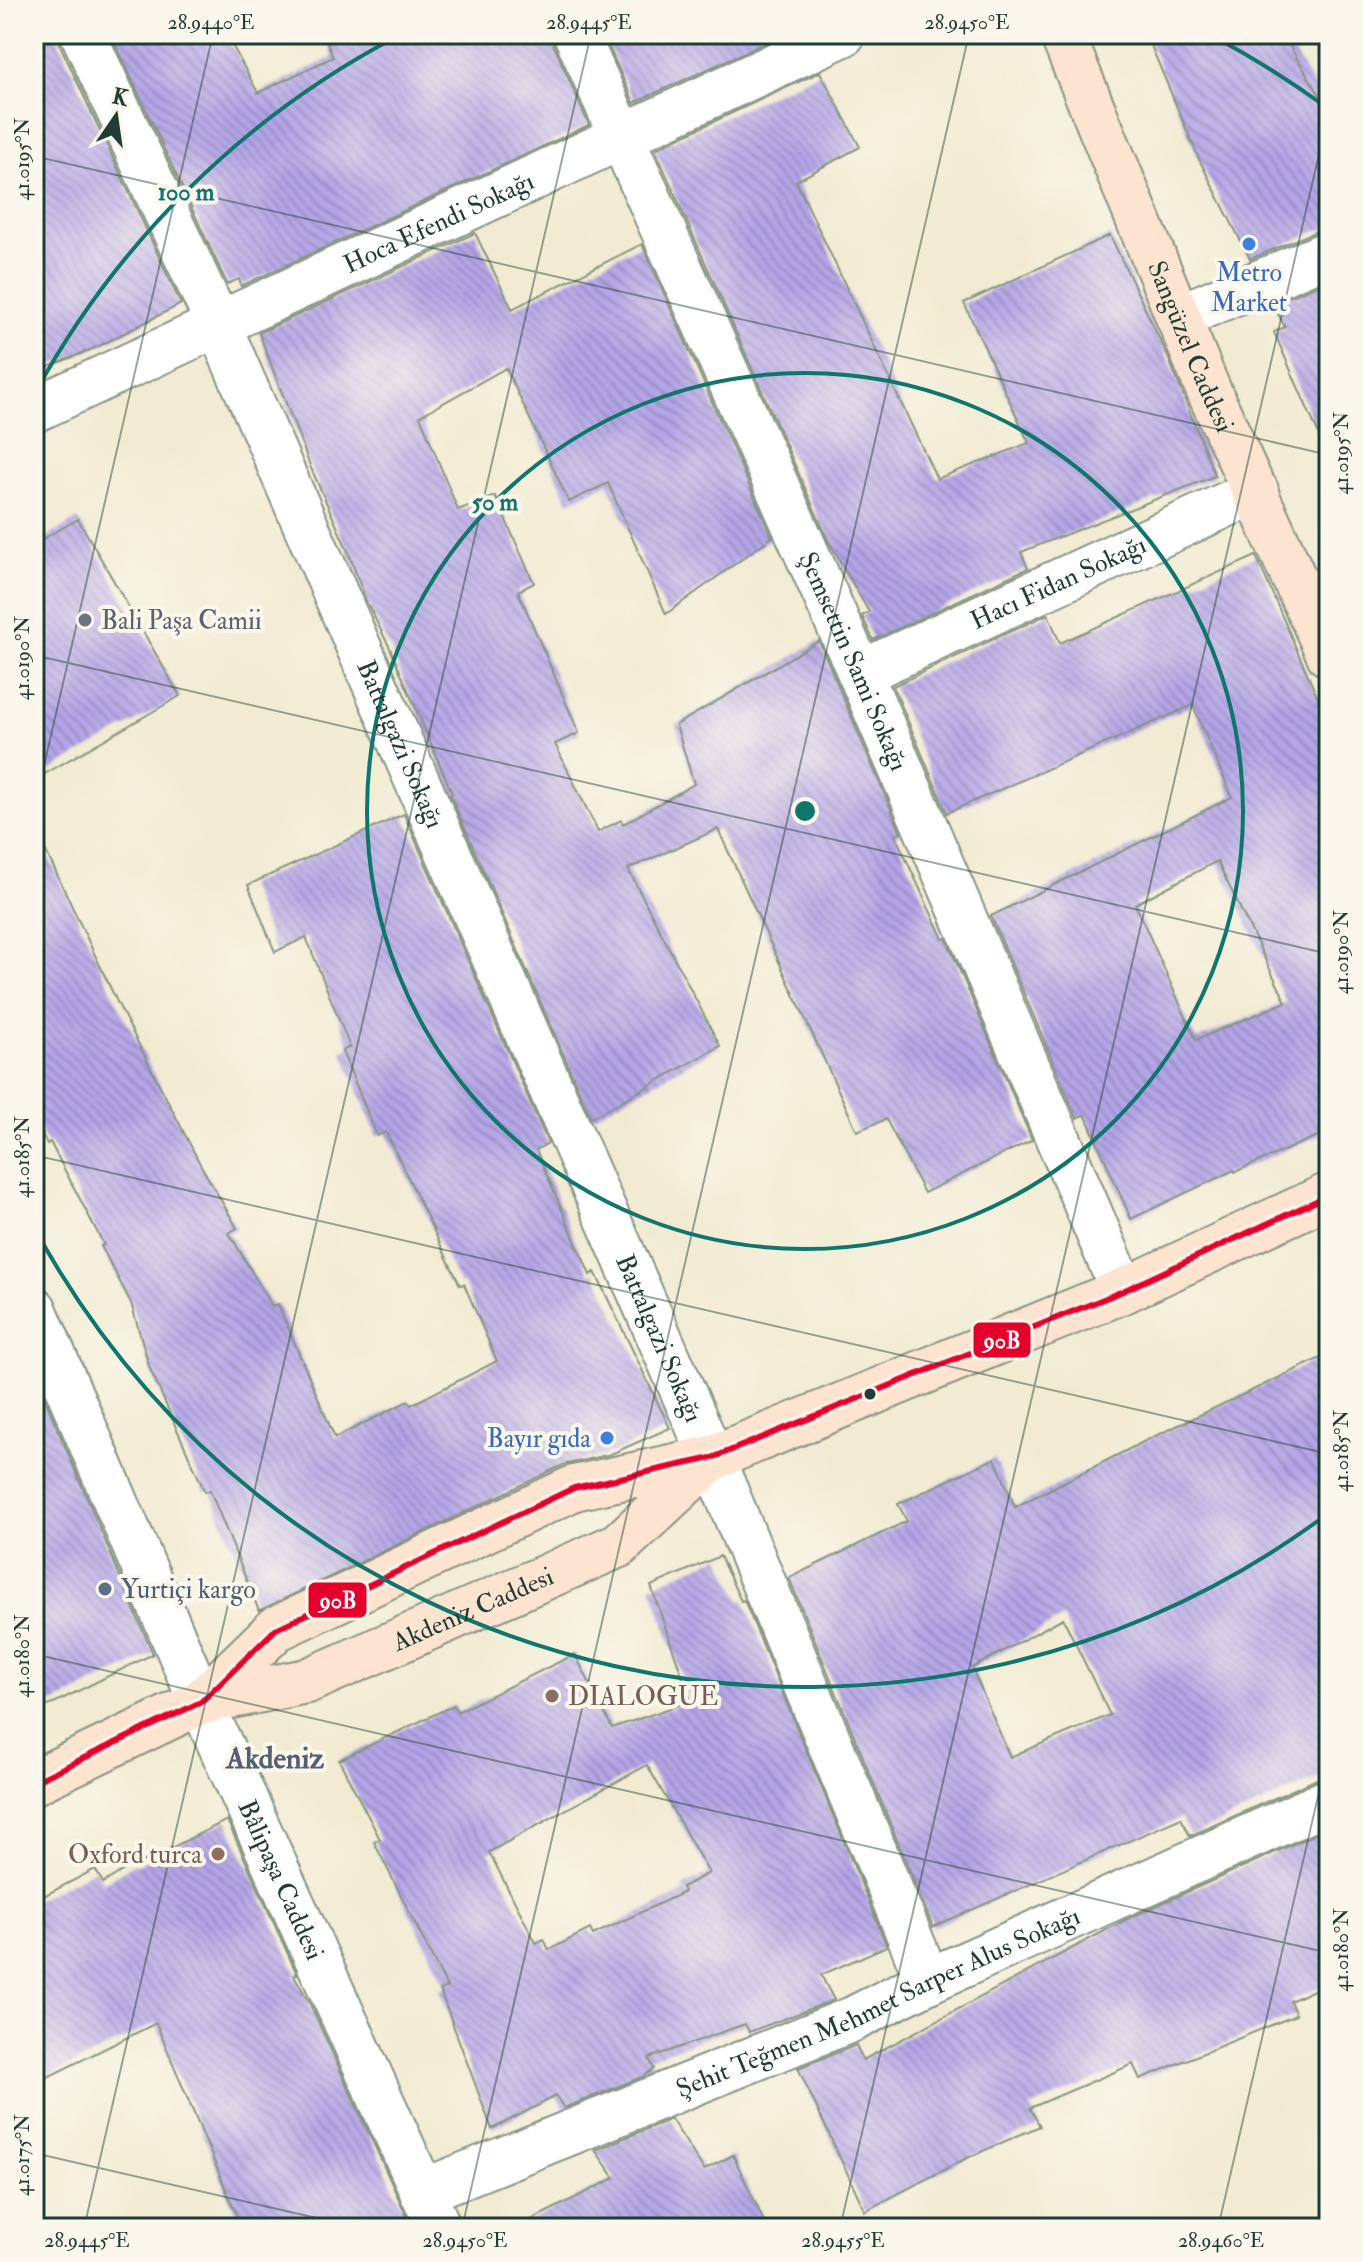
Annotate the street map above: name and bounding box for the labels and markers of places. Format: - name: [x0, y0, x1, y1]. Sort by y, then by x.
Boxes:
- marker: Metro Market: [1240, 235, 1258, 253]
- place label: Metro Market: [1211, 257, 1287, 319]
- place label: Bali Paşa Camii: [101, 605, 262, 637]
- marker: Bali Paşa Camii: [76, 611, 94, 629]
- centre of rings: [791, 797, 819, 825]
- unlabelled marker: [862, 1386, 878, 1402]
- place label: Bayır gıda: [487, 1423, 591, 1455]
- marker: Bayır gıda: [598, 1429, 616, 1447]
- place label: Yurtiçi kargo: [121, 1574, 256, 1606]
- marker: Yurtiçi kargo: [96, 1580, 114, 1598]
- place label: DIALOGUE: [568, 1681, 718, 1713]
- marker: DIALOGUE: [543, 1687, 561, 1705]
- place label: Oxford turca: [68, 1839, 202, 1871]
- marker: Oxford turca: [209, 1845, 227, 1863]

